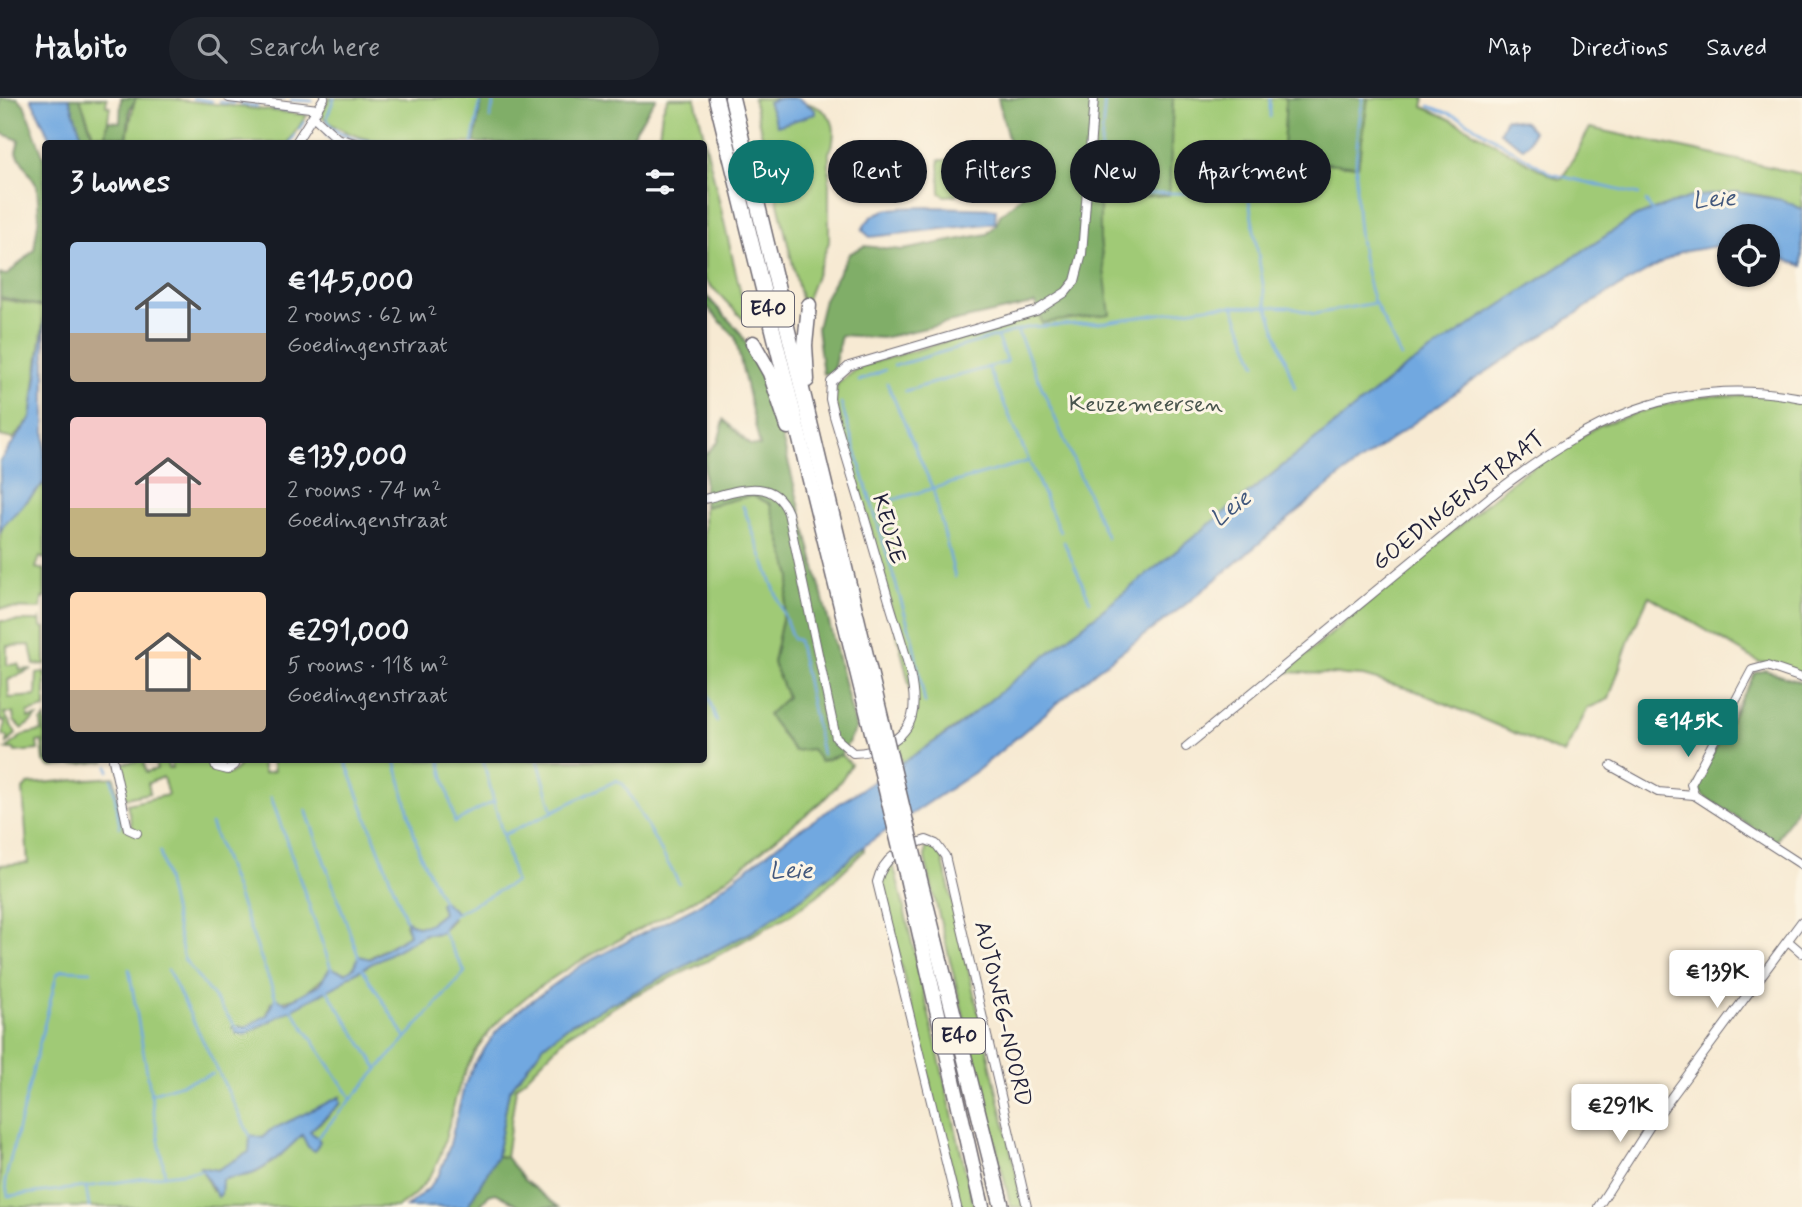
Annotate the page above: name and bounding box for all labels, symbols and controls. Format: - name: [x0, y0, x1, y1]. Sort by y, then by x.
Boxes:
- search box: [169, 17, 659, 80]
- text: Habito: [35, 26, 127, 70]
- icon: search: [193, 29, 231, 67]
- text: Search here: [249, 31, 380, 65]
- text: Map: [1488, 33, 1532, 64]
- text: Directions: [1570, 33, 1668, 64]
- text: Saved: [1706, 33, 1767, 64]
- chip: Buy: [728, 140, 814, 203]
- chip: Rent: [828, 140, 927, 203]
- chip: Filters: [941, 140, 1056, 203]
- chip: New: [1070, 140, 1160, 203]
- chip: Apartment: [1174, 140, 1331, 203]
- text: 3 homes: [70, 163, 170, 202]
- icon: filters: [641, 163, 679, 201]
- water label: Leie: [1691, 183, 1738, 217]
- map controls: [1717, 224, 1780, 287]
- button: locate: [1717, 224, 1780, 287]
- text: €145,000: [287, 262, 413, 301]
- icon: home: [126, 270, 210, 354]
- road number: E40: [742, 292, 794, 326]
- text: 2 rooms · 62 m²: [287, 301, 438, 331]
- text: Goedingenstraat: [287, 331, 448, 361]
- park label: Keuzemeersen: [1069, 390, 1223, 420]
- street label: GOEDINGENSTRAAT: [1367, 424, 1551, 578]
- text: €139,000: [287, 437, 407, 476]
- icon: home: [126, 445, 210, 529]
- text: 2 rooms · 74 m²: [287, 476, 442, 506]
- water label: Leie: [1204, 483, 1258, 535]
- street label: KEUZE: [864, 491, 912, 567]
- text: Goedingenstraat: [287, 506, 448, 536]
- text: €291,000: [287, 612, 409, 651]
- icon: home: [126, 620, 210, 704]
- text: 5 rooms · 118 m²: [287, 651, 449, 681]
- text: Goedingenstraat: [287, 681, 448, 711]
- pin: €145K: [1639, 700, 1737, 759]
- text: €145K: [1654, 707, 1722, 737]
- water label: Leie: [769, 856, 814, 887]
- street label: AUTOWEG-NOORD: [966, 918, 1038, 1110]
- pin: €139K: [1668, 950, 1766, 1010]
- text: €139K: [1685, 958, 1749, 988]
- road number: E40: [933, 1018, 985, 1054]
- pin: €291K: [1571, 1084, 1669, 1144]
- text: €291K: [1587, 1092, 1653, 1122]

